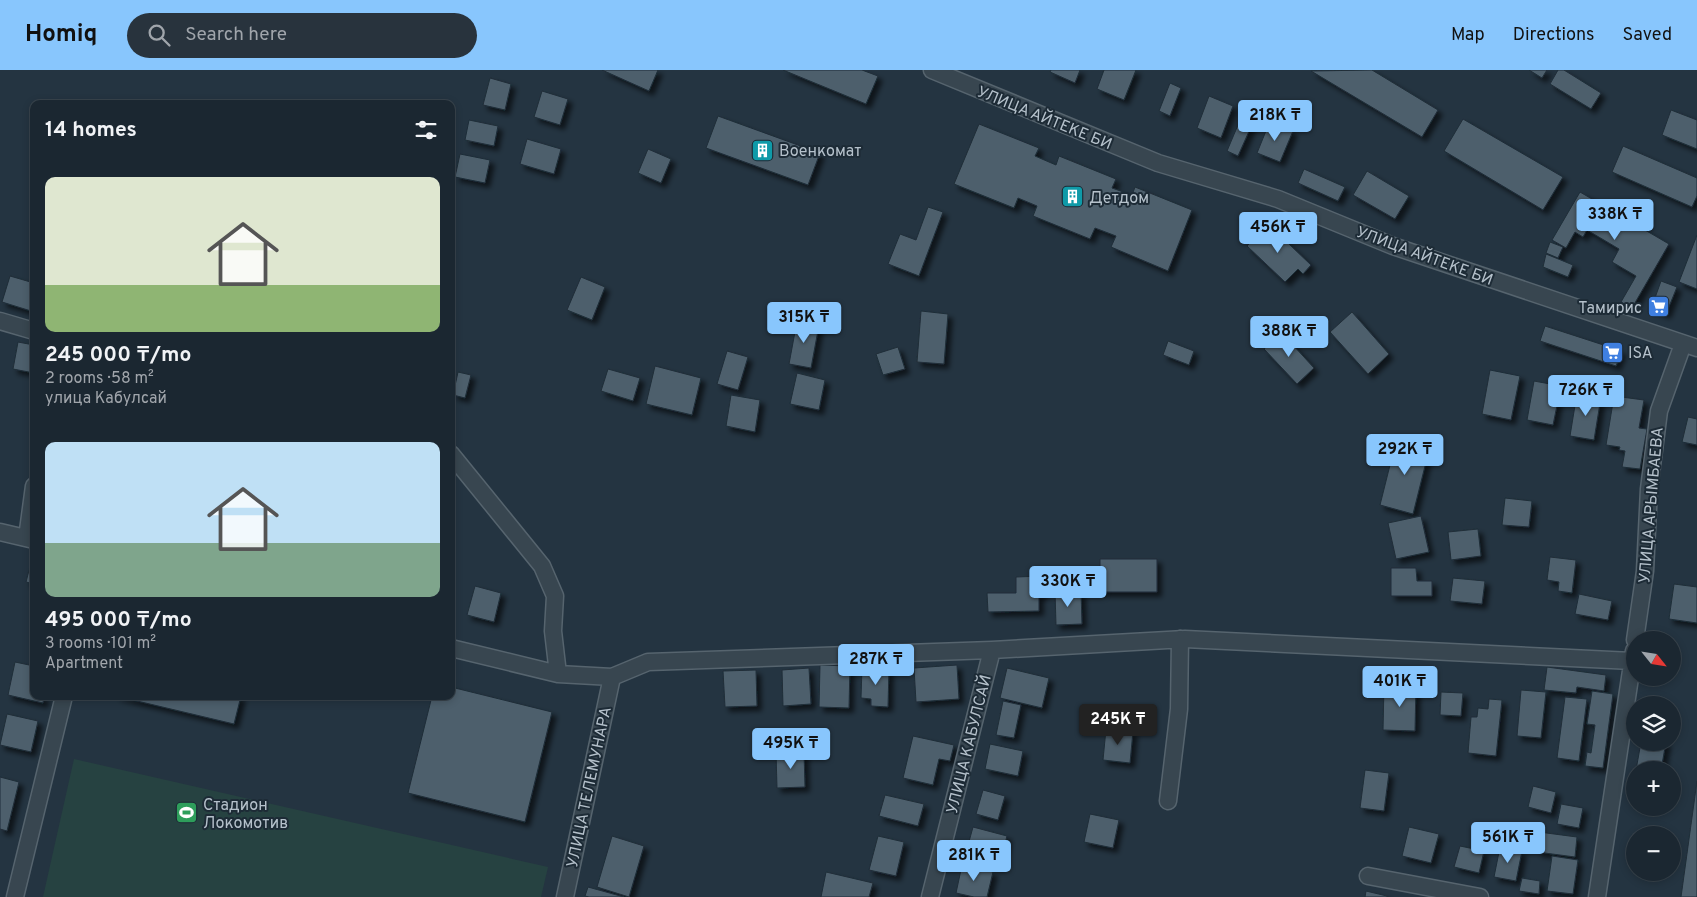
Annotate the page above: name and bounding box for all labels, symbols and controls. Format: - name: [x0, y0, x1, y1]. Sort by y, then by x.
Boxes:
- search box: [127, 13, 477, 58]
- text: Homiq: [25, 20, 97, 50]
- icon: search: [145, 21, 173, 49]
- text: Search here: [185, 23, 287, 47]
- text: Map: [1451, 24, 1485, 47]
- text: Directions: [1513, 24, 1595, 47]
- text: Saved: [1623, 24, 1672, 47]
- street label: УЛИЦА АЙТЕКЕ БИ: [974, 81, 1115, 155]
- pin: 218K ₸: [1234, 100, 1316, 142]
- text: 218K ₸: [1249, 106, 1301, 126]
- icon: filters: [412, 116, 440, 144]
- text: 14 homes: [45, 117, 137, 144]
- building icon: Военкомат: [751, 138, 775, 162]
- place label: Военкомат: [779, 142, 862, 162]
- building icon: Детдом: [1061, 185, 1085, 209]
- place label: Детдом: [1089, 189, 1149, 209]
- pin: 338K ₸: [1574, 198, 1656, 241]
- text: 338K ₸: [1587, 205, 1643, 225]
- icon: home: [198, 209, 288, 299]
- pin: 456K ₸: [1237, 212, 1319, 254]
- text: 456K ₸: [1250, 218, 1306, 238]
- street label: УЛИЦА АЙТЕКЕ БИ: [1353, 221, 1496, 291]
- supermarket icon: Тамирис: [1646, 295, 1670, 319]
- place label: Тамирис: [1578, 299, 1642, 319]
- pin: 315K ₸: [763, 302, 845, 344]
- text: 315K ₸: [778, 308, 830, 328]
- pin: 388K ₸: [1248, 316, 1330, 358]
- text: 388K ₸: [1261, 322, 1317, 342]
- supermarket icon: ISA: [1600, 340, 1624, 364]
- text: 245 000 ₸/mo: [45, 342, 191, 369]
- place label: ISA: [1628, 344, 1653, 364]
- text: 2 rooms · 58 m²: [45, 369, 154, 389]
- pin: 726K ₸: [1545, 374, 1627, 417]
- text: 726K ₸: [1559, 381, 1613, 401]
- text: улица Кабулсай: [45, 389, 167, 409]
- street label: УЛИЦА АРЫМБАЕВА: [1635, 426, 1669, 584]
- pin: 292K ₸: [1364, 434, 1446, 476]
- text: 292K ₸: [1377, 440, 1433, 460]
- icon: home: [198, 474, 288, 564]
- pin: 330K ₸: [1027, 566, 1109, 608]
- text: 330K ₸: [1040, 572, 1096, 592]
- text: 495 000 ₸/mo: [45, 607, 192, 634]
- north arrow: [1626, 631, 1681, 686]
- map controls: [1626, 631, 1681, 881]
- text: 3 rooms · 101 m²: [45, 634, 156, 654]
- pin: 287K ₸: [835, 644, 917, 686]
- text: 287K ₸: [849, 650, 903, 670]
- text: Apartment: [45, 654, 123, 674]
- pin: 401K ₸: [1359, 666, 1441, 708]
- street label: УЛИЦА КАБУЛСАЙ: [941, 672, 997, 816]
- text: 401K ₸: [1373, 672, 1427, 692]
- button: layers: [1626, 696, 1681, 751]
- pin: 245K ₸: [1077, 704, 1159, 746]
- street label: УЛИЦА ТЕЛЕМУНАРА: [563, 705, 617, 870]
- text: 245K ₸: [1090, 710, 1146, 730]
- pin: 495K ₸: [750, 728, 832, 770]
- text: 495K ₸: [763, 734, 819, 754]
- button: +: [1626, 761, 1681, 816]
- place label: Стадион Локомотив: [203, 796, 288, 834]
- sports icon: Стадион Локомотив: [175, 801, 199, 825]
- pin: 561K ₸: [1467, 822, 1549, 864]
- button: −: [1626, 826, 1681, 881]
- text: 561K ₸: [1482, 828, 1534, 848]
- pin: 281K ₸: [933, 840, 1015, 882]
- text: 281K ₸: [948, 846, 1000, 866]

